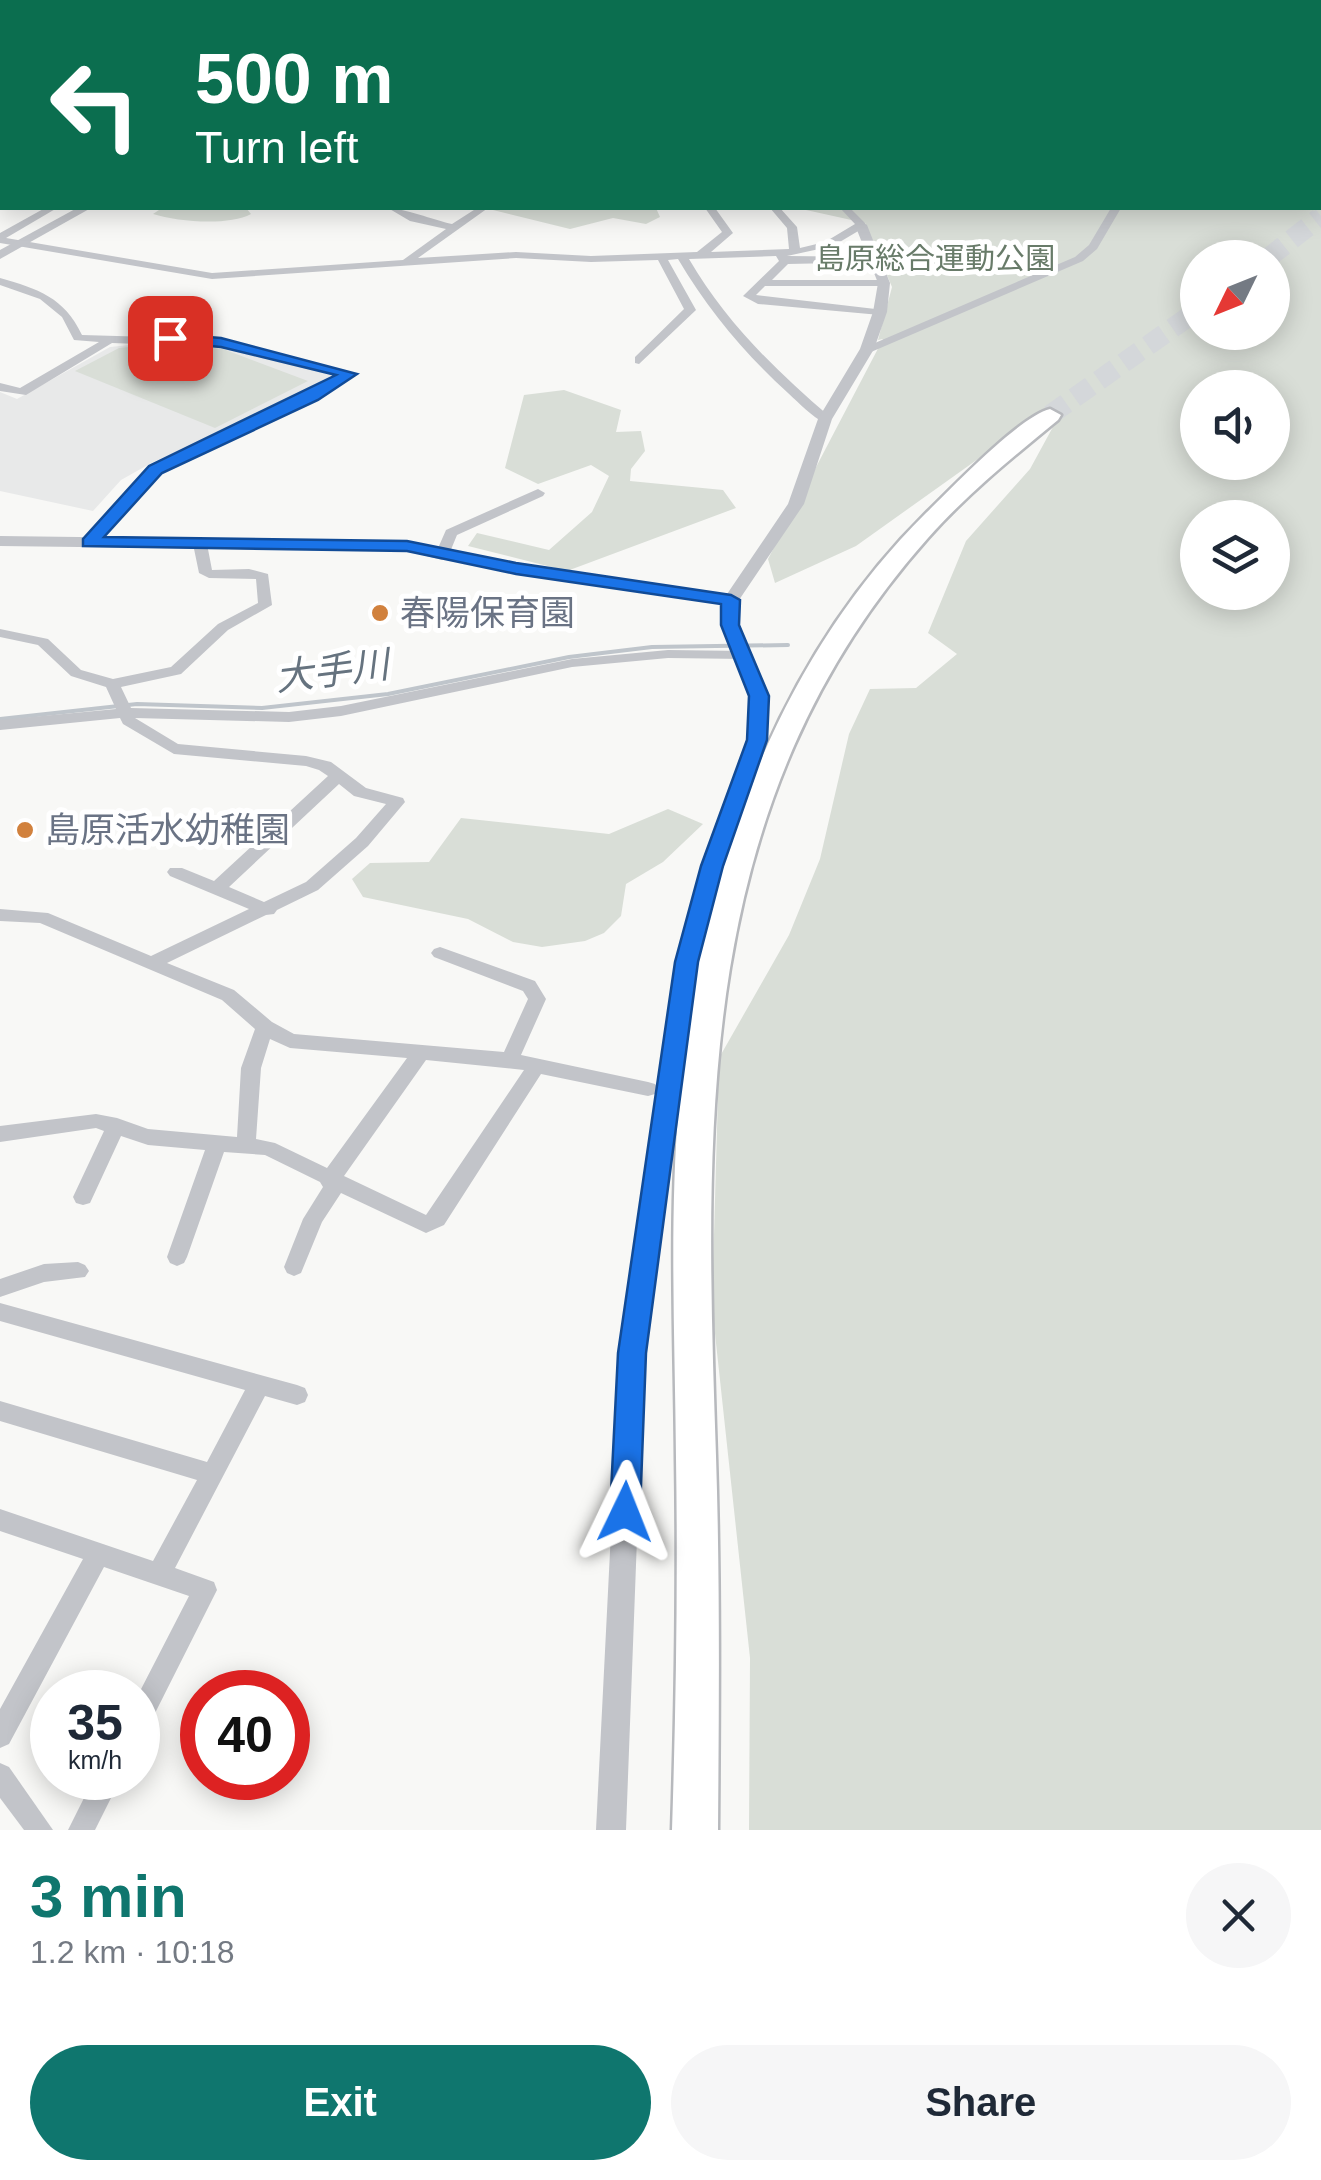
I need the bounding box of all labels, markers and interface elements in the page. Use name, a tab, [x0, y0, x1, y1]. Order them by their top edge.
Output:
icon: left	[30, 40, 160, 170]
text: 500 m	[195, 40, 393, 118]
text: Turn left	[195, 122, 358, 173]
north arrow	[1180, 240, 1290, 350]
map controls	[1180, 240, 1290, 610]
park label: 島原総合運動公園	[815, 242, 1055, 275]
pin	[128, 296, 213, 381]
icon: arrive	[143, 311, 198, 366]
button: sound	[1180, 370, 1290, 480]
button: layers	[1180, 500, 1290, 610]
place label: 春陽保育園	[400, 593, 575, 632]
marker: 春陽保育園	[369, 602, 391, 624]
water label: 大手川	[273, 643, 395, 699]
place label: 島原活水幼稚園	[45, 810, 290, 849]
marker: 島原活水幼稚園	[14, 819, 36, 841]
position arrow	[573, 1460, 677, 1564]
speed limit sign: 40	[180, 1670, 310, 1800]
text: 35	[67, 1695, 123, 1751]
text: km/h	[68, 1746, 122, 1774]
text: 3 min	[30, 1863, 187, 1930]
button: close	[1186, 1863, 1291, 1968]
text: 1.2 km · 10:18	[30, 1934, 235, 1970]
button: Exit	[30, 2045, 651, 2160]
button: Share	[671, 2045, 1291, 2160]

